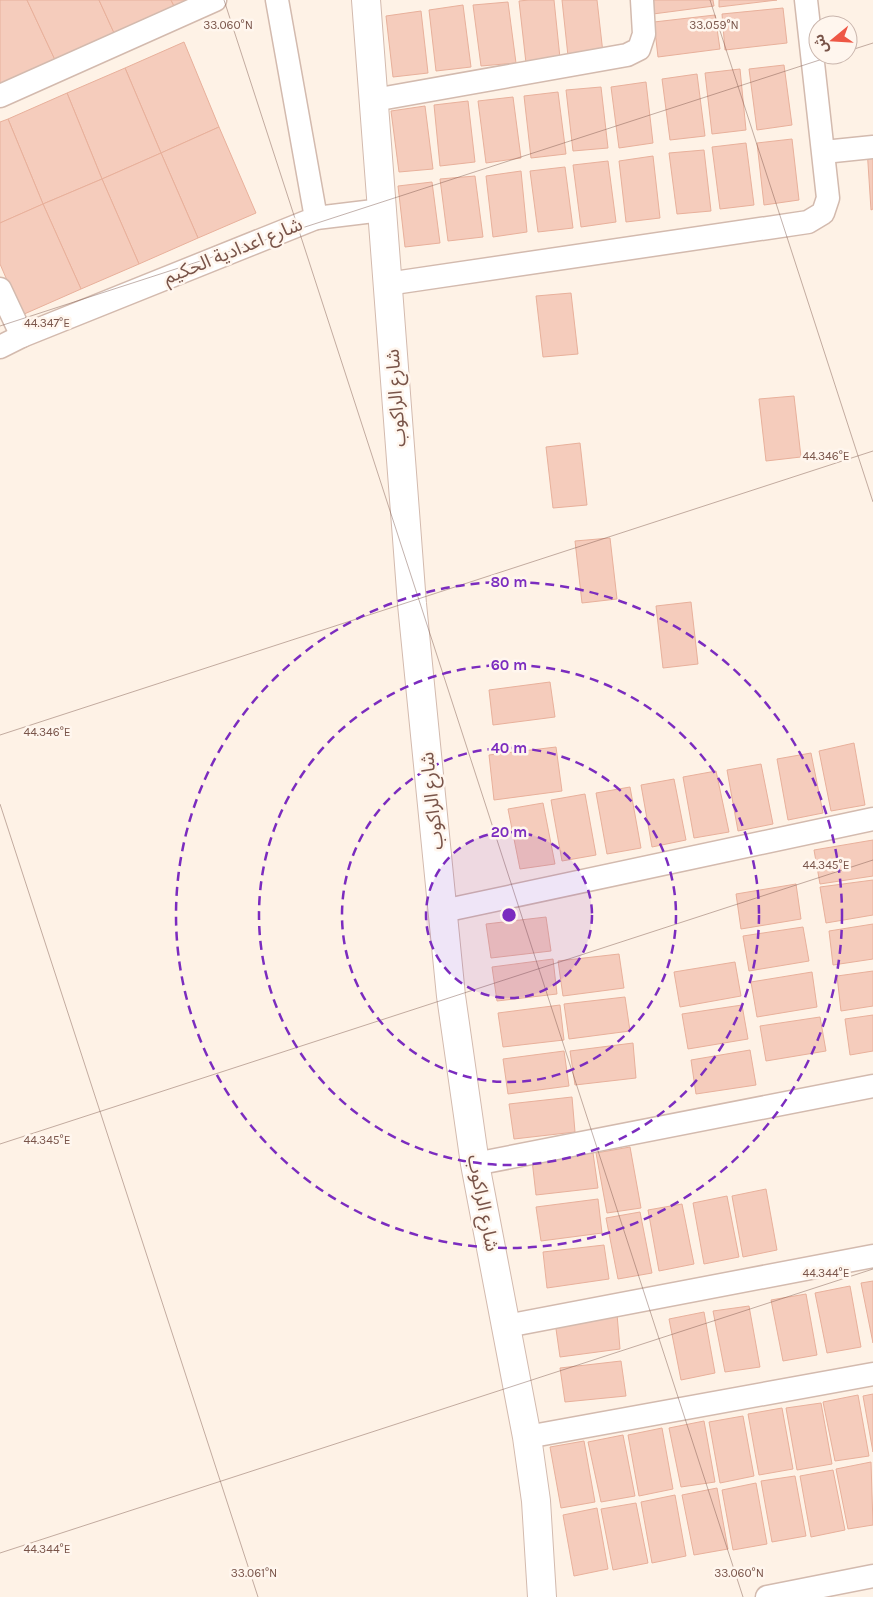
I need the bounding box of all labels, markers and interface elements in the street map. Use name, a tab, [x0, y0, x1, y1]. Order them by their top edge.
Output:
north arrow	[808, 15, 858, 65]
text: 33.060°N	[203, 18, 253, 32]
text: 33.059°N	[689, 18, 739, 32]
text: ش	[810, 32, 832, 56]
street label: شارع اعدادية الحكيم	[160, 213, 307, 292]
text: 44.347°E	[24, 316, 70, 330]
street label: شارع الراكوب	[382, 348, 412, 448]
text: 44.346°E	[802, 449, 850, 463]
text: 80 m	[490, 573, 528, 591]
text: 60 m	[491, 656, 527, 674]
text: 44.346°E	[23, 725, 71, 739]
text: 40 m	[491, 739, 527, 757]
street label: شارع الراكوب	[416, 751, 450, 851]
text: 20 m	[491, 823, 527, 841]
text: 44.345°E	[803, 858, 849, 872]
centre of rings	[500, 906, 518, 924]
text: 44.345°E	[24, 1133, 70, 1147]
street label: شارع الراكوب	[461, 1153, 503, 1254]
text: 44.344°E	[803, 1266, 849, 1280]
text: 44.344°E	[24, 1542, 70, 1556]
text: 33.061°N	[231, 1566, 277, 1580]
text: 33.060°N	[714, 1566, 764, 1580]

